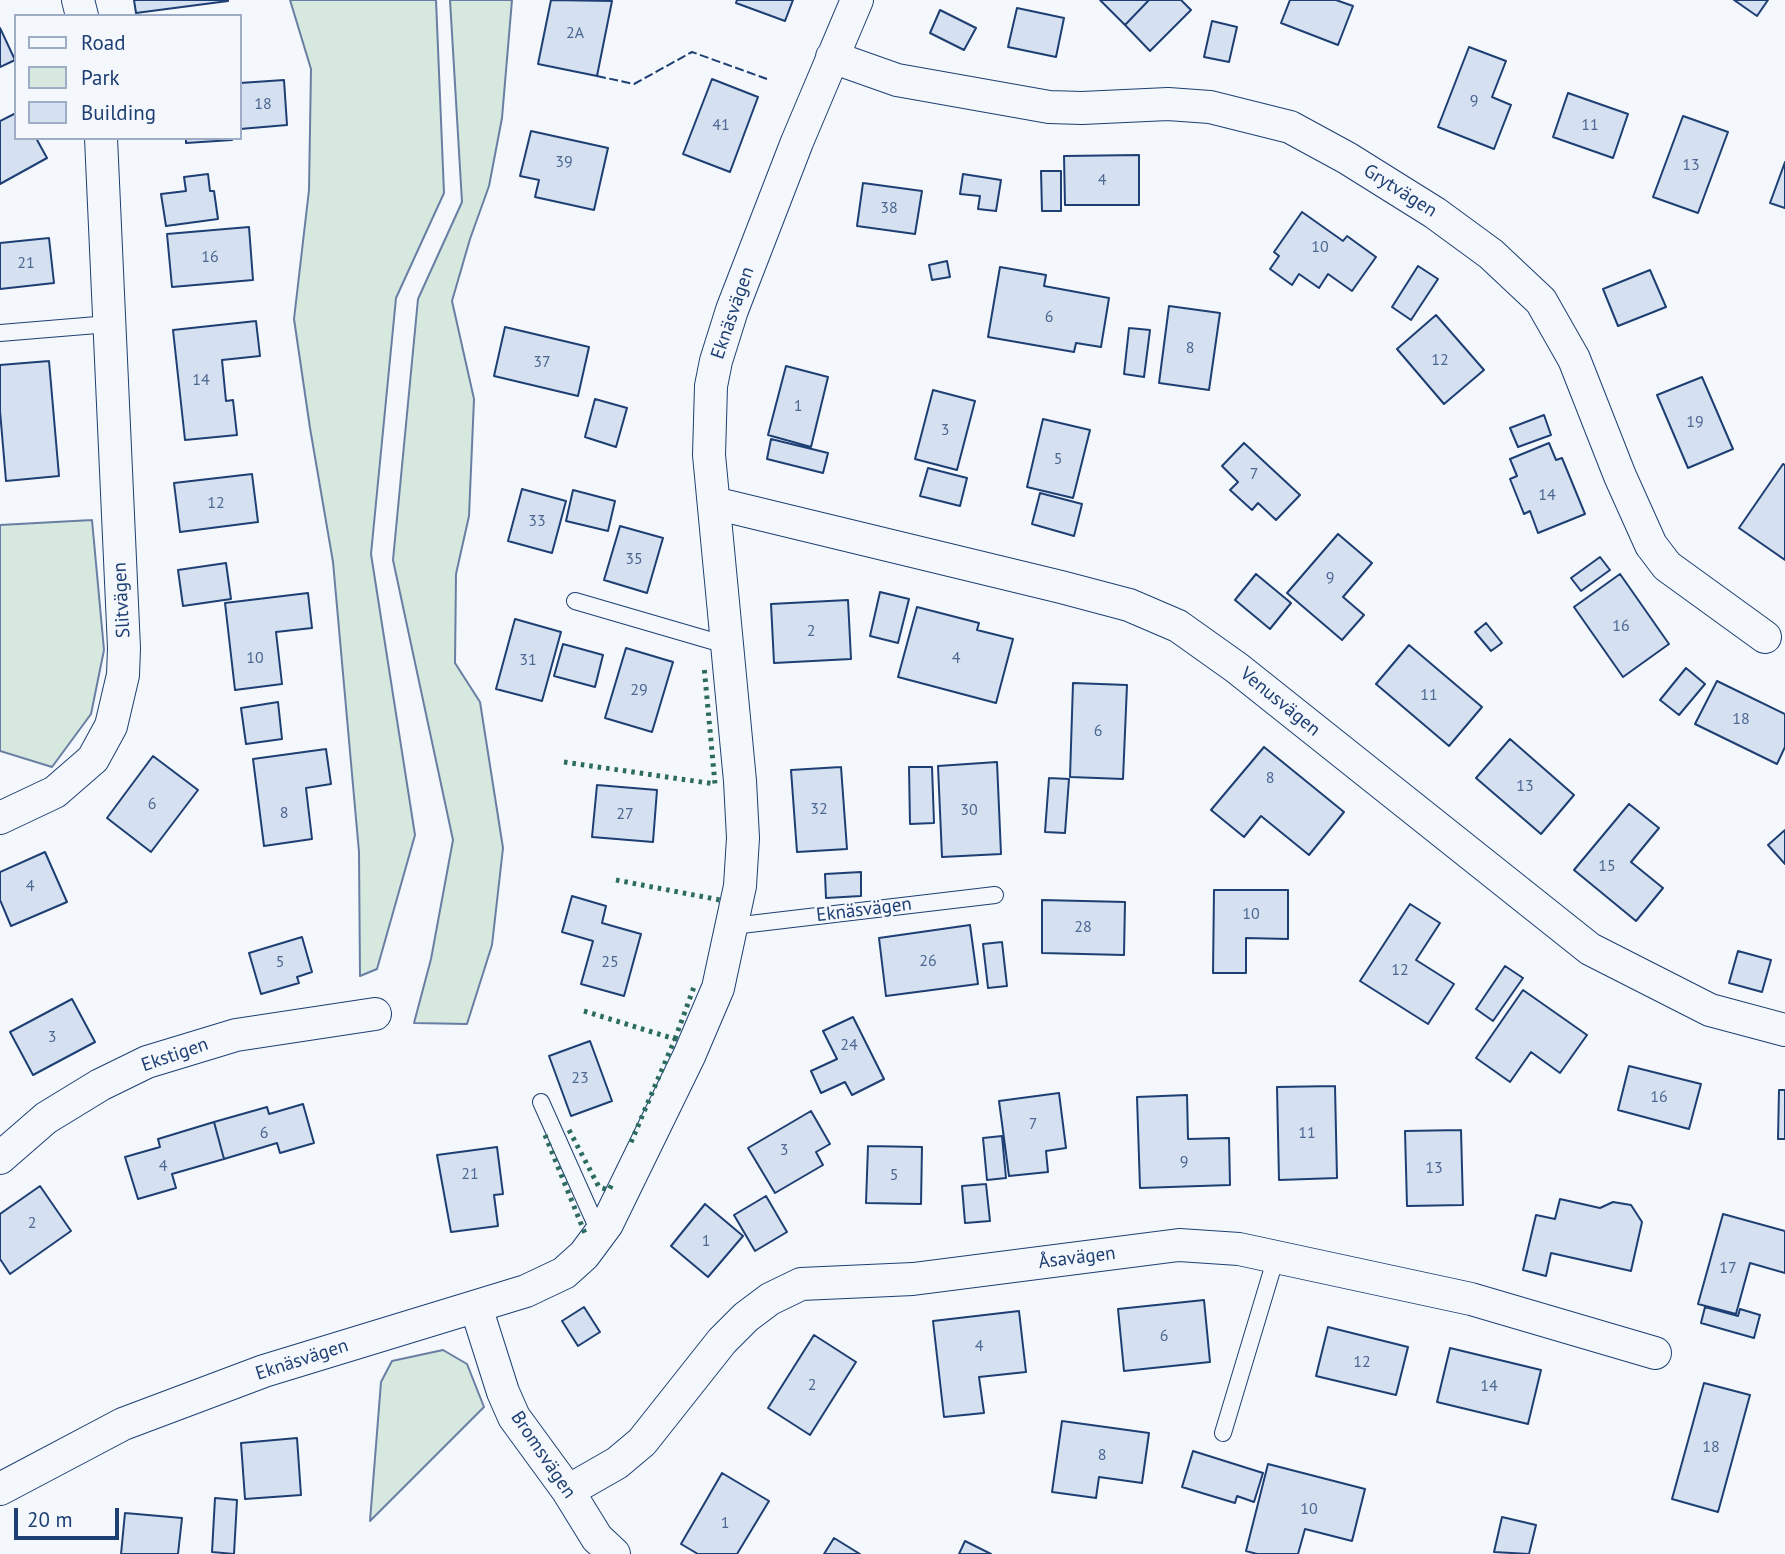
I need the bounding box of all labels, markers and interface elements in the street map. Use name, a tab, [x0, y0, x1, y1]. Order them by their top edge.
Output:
legend	[14, 14, 242, 140]
house number: 2A	[566, 23, 584, 43]
text: Road	[81, 29, 125, 56]
text: Park	[81, 64, 120, 91]
house number: 9	[1470, 91, 1478, 111]
house number: 18	[254, 94, 272, 114]
text: Building	[81, 99, 156, 126]
house number: 41	[712, 115, 730, 135]
house number: 11	[1581, 115, 1599, 135]
house number: 39	[555, 152, 573, 172]
house number: 13	[1682, 155, 1700, 175]
street label: Grytvägen	[1359, 160, 1441, 222]
house number: 4	[1098, 170, 1106, 190]
house number: 38	[880, 198, 898, 218]
house number: 10	[1311, 237, 1329, 257]
house number: 16	[201, 247, 219, 267]
house number: 21	[17, 253, 35, 273]
street label: Eknäsvägen	[707, 264, 759, 362]
house number: 6	[1045, 307, 1053, 327]
house number: 8	[1186, 338, 1194, 358]
house number: 12	[1431, 350, 1449, 370]
house number: 37	[533, 352, 551, 372]
house number: 14	[192, 370, 210, 390]
house number: 1	[794, 396, 802, 416]
house number: 19	[1686, 412, 1704, 432]
house number: 3	[941, 420, 949, 440]
house number: 5	[1054, 449, 1062, 469]
house number: 7	[1250, 464, 1258, 484]
house number: 14	[1538, 485, 1556, 505]
house number: 12	[207, 493, 225, 513]
house number: 33	[528, 511, 546, 531]
house number: 35	[625, 549, 643, 569]
street label: Slitvägen	[109, 561, 135, 639]
house number: 9	[1326, 568, 1334, 588]
house number: 16	[1612, 616, 1630, 636]
house number: 2	[807, 621, 815, 641]
house number: 10	[246, 648, 264, 668]
house number: 4	[952, 648, 960, 668]
house number: 31	[519, 650, 537, 670]
street label: Venusvägen	[1235, 663, 1325, 741]
house number: 29	[630, 680, 648, 700]
house number: 11	[1420, 685, 1438, 705]
house number: 18	[1732, 709, 1750, 729]
house number: 6	[1094, 721, 1102, 741]
house number: 8	[1266, 768, 1274, 788]
house number: 13	[1516, 776, 1534, 796]
house number: 6	[148, 794, 156, 814]
house number: 32	[810, 799, 828, 819]
house number: 30	[960, 800, 978, 820]
house number: 8	[280, 803, 288, 823]
house number: 27	[616, 804, 634, 824]
house number: 15	[1598, 856, 1616, 876]
house number: 4	[26, 876, 34, 896]
street label: Eknäsvägen	[815, 893, 913, 927]
house number: 10	[1242, 904, 1260, 924]
house number: 28	[1074, 917, 1092, 937]
house number: 26	[919, 951, 937, 971]
house number: 5	[276, 952, 284, 972]
house number: 25	[601, 952, 619, 972]
house number: 12	[1391, 960, 1409, 980]
house number: 3	[48, 1027, 56, 1047]
street label: Ekstigen	[139, 1033, 211, 1077]
house number: 24	[840, 1035, 858, 1055]
house number: 23	[571, 1068, 589, 1088]
house number: 16	[1650, 1087, 1668, 1107]
house number: 7	[1029, 1114, 1037, 1134]
house number: 6	[260, 1123, 268, 1143]
house number: 11	[1298, 1123, 1316, 1143]
house number: 3	[780, 1140, 788, 1160]
house number: 9	[1180, 1152, 1188, 1172]
house number: 4	[159, 1156, 167, 1176]
house number: 13	[1425, 1158, 1443, 1178]
house number: 21	[461, 1164, 479, 1184]
house number: 5	[890, 1165, 898, 1185]
house number: 2	[28, 1213, 36, 1233]
house number: 1	[702, 1231, 710, 1251]
street label: Åsavägen	[1037, 1242, 1117, 1274]
house number: 17	[1719, 1258, 1737, 1278]
house number: 6	[1160, 1326, 1168, 1346]
street label: Eknäsvägen	[253, 1334, 351, 1386]
house number: 4	[975, 1336, 983, 1356]
house number: 12	[1353, 1352, 1371, 1372]
house number: 2	[808, 1375, 816, 1395]
house number: 14	[1480, 1376, 1498, 1396]
street label: Bromsvägen	[506, 1407, 580, 1503]
house number: 18	[1702, 1437, 1720, 1457]
house number: 8	[1098, 1445, 1106, 1465]
scale bar	[18, 1494, 122, 1538]
house number: 10	[1300, 1499, 1318, 1519]
text: 20 m	[27, 1506, 73, 1533]
house number: 1	[721, 1513, 729, 1533]

